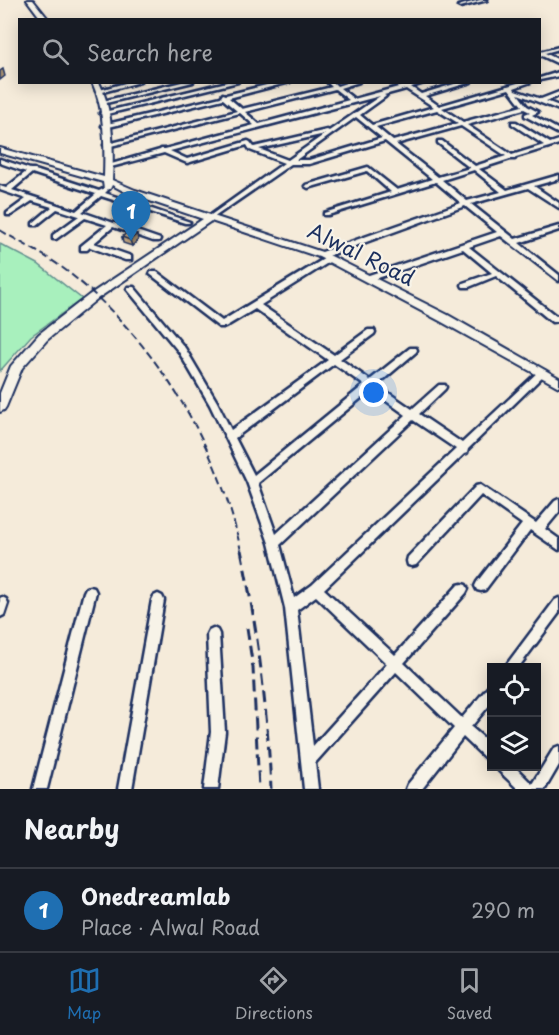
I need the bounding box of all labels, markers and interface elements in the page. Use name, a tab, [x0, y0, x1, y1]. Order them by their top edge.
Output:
search box	[18, 18, 541, 84]
icon: search	[39, 35, 72, 68]
text: Search here	[87, 35, 213, 68]
pin: 1	[112, 192, 150, 241]
street label: Alwal Road	[303, 214, 421, 293]
your location	[359, 378, 388, 407]
map controls	[487, 663, 541, 771]
button: locate	[487, 663, 541, 717]
button: layers	[487, 717, 541, 771]
text: Nearby	[24, 809, 119, 848]
text: Onedreamlab	[81, 879, 230, 912]
text: 1	[39, 895, 48, 925]
text: 290 m	[471, 895, 535, 925]
text: Place · Alwal Road	[81, 912, 260, 942]
tab: Map	[67, 964, 101, 1024]
tab: Directions	[235, 964, 313, 1024]
tab: Saved	[447, 964, 492, 1024]

